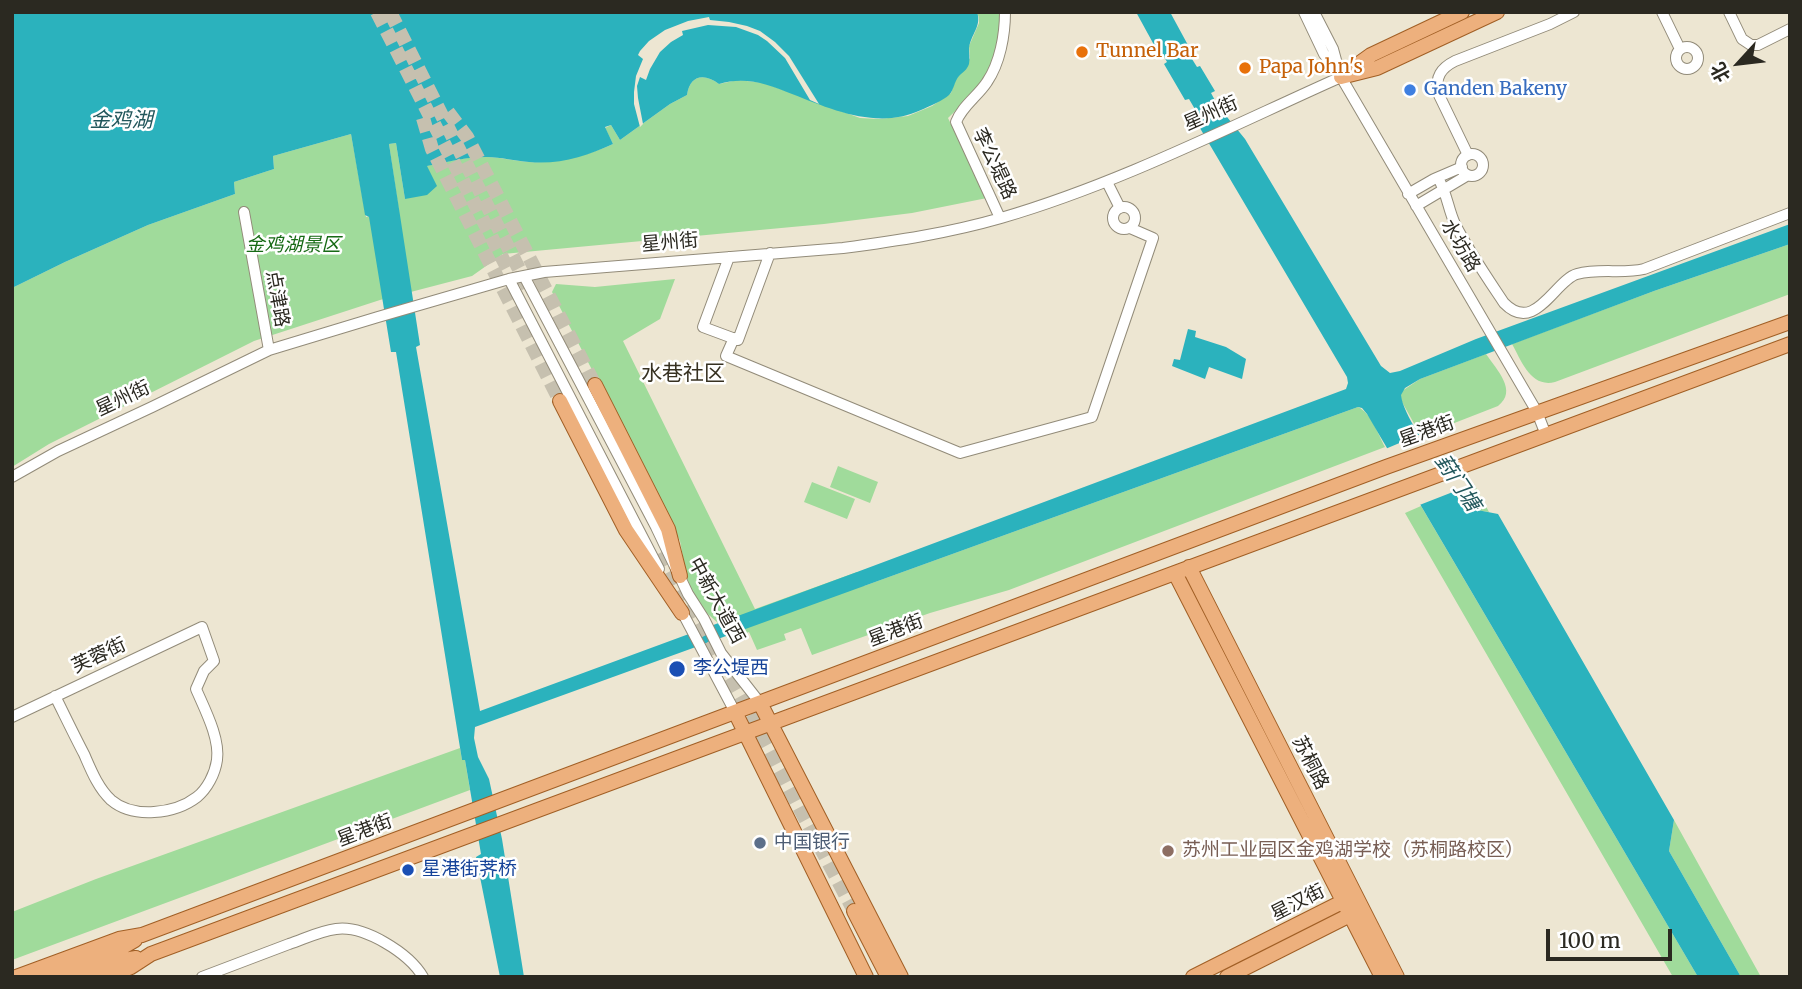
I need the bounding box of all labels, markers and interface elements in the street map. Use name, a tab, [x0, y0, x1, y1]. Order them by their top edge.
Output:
north arrow	[1704, 28, 1774, 98]
place label: Tunnel Bar	[1096, 41, 1198, 63]
marker: Tunnel Bar	[1074, 44, 1090, 60]
place label: Papa John's	[1259, 57, 1363, 79]
text: 北	[1705, 59, 1735, 86]
marker: Papa John's	[1237, 60, 1253, 76]
place label: Ganden Bakeny	[1424, 79, 1567, 101]
marker: Ganden Bakeny	[1402, 82, 1418, 98]
street label: 星州街	[1180, 92, 1242, 136]
water label: 金鸡湖	[90, 108, 152, 134]
street label: 李公堤路	[968, 125, 1020, 203]
street label: 水坊路	[1436, 216, 1484, 276]
street label: 星州街	[641, 229, 699, 257]
park label: 金鸡湖景区	[246, 235, 340, 257]
street label: 点津路	[261, 269, 293, 329]
district label: 水巷社区	[641, 361, 725, 387]
street label: 星州街	[92, 377, 154, 421]
street label: 星港街	[1396, 412, 1458, 452]
water label: 葑门塘	[1429, 450, 1485, 516]
street label: 中新大道西	[683, 554, 749, 648]
street label: 星港街	[865, 610, 927, 652]
street label: 芙蓉街	[68, 634, 130, 678]
place label: 李公堤西	[693, 658, 769, 680]
marker: 李公堤西	[667, 659, 687, 679]
street label: 苏桐路	[1287, 732, 1333, 794]
street label: 星港街	[334, 810, 396, 852]
place label: 中国银行	[774, 832, 850, 854]
marker: 中国银行	[752, 835, 768, 851]
place label: 苏州工业园区金鸡湖学校（苏桐路校区）	[1182, 840, 1524, 862]
marker: 苏州工业园区金鸡湖学校（苏桐路校区）	[1160, 843, 1176, 859]
place label: 星港街荠桥	[422, 859, 517, 881]
marker: 星港街荠桥	[400, 862, 416, 878]
street label: 星汉街	[1267, 880, 1329, 926]
scale bar	[1550, 916, 1676, 960]
text: 100 m	[1559, 927, 1621, 954]

